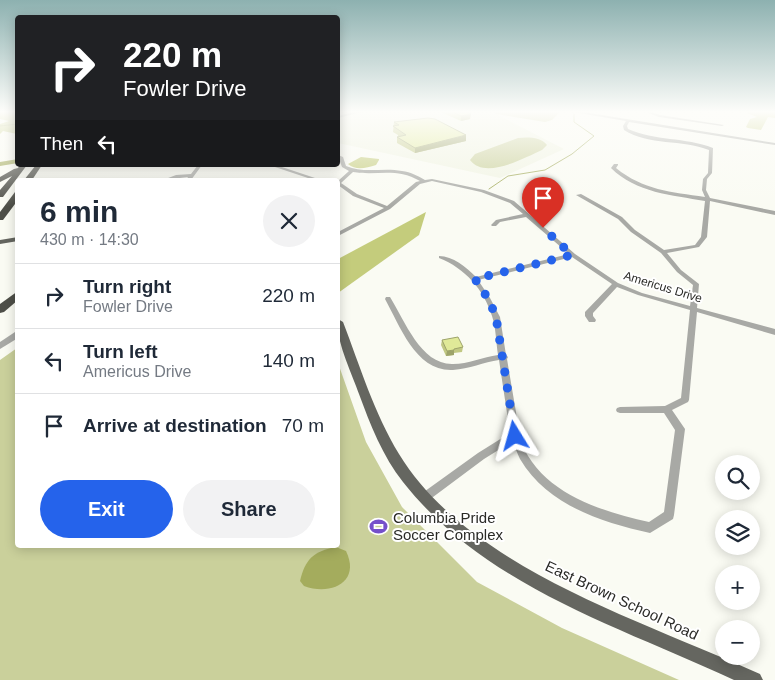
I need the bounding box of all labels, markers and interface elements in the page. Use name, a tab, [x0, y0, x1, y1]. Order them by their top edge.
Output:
icon: right	[40, 35, 105, 100]
text: 220 m	[123, 35, 222, 74]
text: Fowler Drive	[123, 76, 246, 101]
icon: left	[93, 130, 121, 158]
text: Then	[40, 133, 83, 154]
pin	[522, 177, 564, 228]
icon: arrive	[529, 184, 557, 212]
text: 6 min	[40, 195, 118, 228]
button: close	[263, 195, 315, 247]
text: 430 m · 14:30	[40, 231, 139, 248]
street label: Americus Drive	[622, 268, 704, 306]
text: Turn right	[83, 276, 171, 297]
icon: right	[40, 282, 68, 310]
text: 220 m	[262, 285, 315, 306]
text: Fowler Drive	[83, 298, 173, 315]
text: Turn left	[83, 341, 158, 362]
icon: left	[40, 347, 68, 375]
text: 140 m	[262, 350, 315, 371]
text: Americus Drive	[83, 363, 191, 380]
position arrow	[488, 409, 540, 461]
icon: arrive	[40, 412, 68, 440]
text: Arrive at destination	[83, 415, 267, 436]
text: 70 m	[282, 415, 324, 436]
map controls	[715, 455, 760, 665]
button: search	[715, 455, 760, 500]
button: Exit	[40, 480, 173, 538]
button: Share	[183, 480, 315, 538]
place label: Columbia Pride Soccer Complex	[393, 509, 504, 543]
button: layers	[715, 510, 760, 555]
sports icon: Columbia Pride Soccer Complex	[369, 516, 389, 536]
street label: East Brown School Road	[543, 557, 701, 643]
button: +	[715, 565, 760, 610]
button: −	[715, 620, 760, 665]

